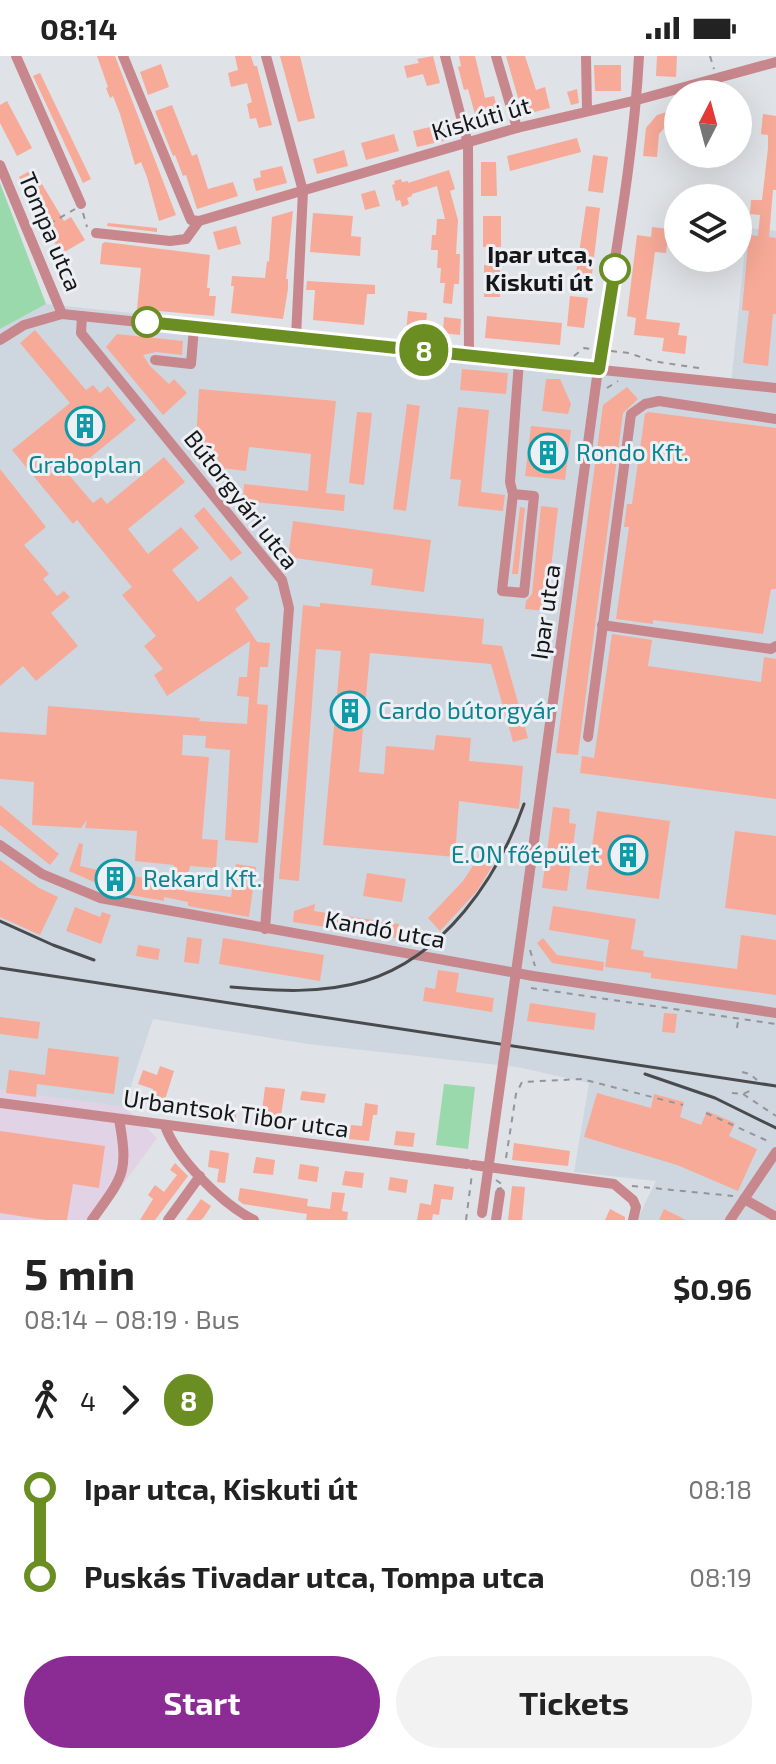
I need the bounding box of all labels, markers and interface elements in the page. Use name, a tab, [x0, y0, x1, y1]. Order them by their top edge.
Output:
text: 08:14	[40, 10, 117, 46]
north arrow	[664, 80, 752, 168]
map controls	[664, 80, 752, 272]
street label: Kiskúti út	[428, 90, 533, 145]
street label: Tompa utca	[13, 168, 89, 295]
button: layers	[664, 184, 752, 272]
place label: Ipar utca, Kiskuti út	[485, 239, 593, 296]
marker: Ipar utca, Kiskuti út	[600, 254, 630, 284]
unlabelled marker	[132, 307, 162, 337]
line badge: 8	[398, 324, 450, 376]
text: 8	[415, 333, 433, 367]
building icon: Graboplan	[64, 405, 106, 447]
street label: Bútorgyári utca	[179, 424, 306, 574]
building icon: Rondo Kft.	[527, 432, 569, 474]
place label: Rondo Kft.	[576, 437, 689, 466]
place label: Graboplan	[28, 449, 142, 478]
street label: Ipar utca	[524, 562, 566, 661]
building icon: Cardo bútorgyár	[329, 690, 371, 732]
place label: Cardo bútorgyár	[378, 695, 556, 724]
building icon: E.ON főépület	[607, 834, 649, 876]
place label: E.ON főépület	[451, 839, 600, 868]
building icon: Rekard Kft.	[94, 858, 136, 900]
place label: Rekard Kft.	[143, 863, 262, 892]
street label: Kandó utca	[323, 904, 448, 953]
street label: Urbantsok Tibor utca	[122, 1082, 351, 1143]
text: 5 min	[24, 1246, 135, 1299]
text: $0.96	[673, 1270, 752, 1306]
text: 08:14 – 08:19 · Bus	[24, 1303, 240, 1334]
icon: walk	[24, 1378, 68, 1422]
icon: forward	[108, 1378, 152, 1422]
text: 8	[180, 1383, 197, 1417]
text: 4	[80, 1385, 96, 1416]
text: Ipar utca, Kiskuti út	[84, 1470, 358, 1506]
text: 08:18	[688, 1473, 752, 1504]
text: Puskás Tivadar utca, Tompa utca	[84, 1558, 545, 1594]
text: 08:19	[689, 1561, 752, 1592]
button: Start	[24, 1656, 380, 1748]
button: Tickets	[396, 1656, 752, 1748]

